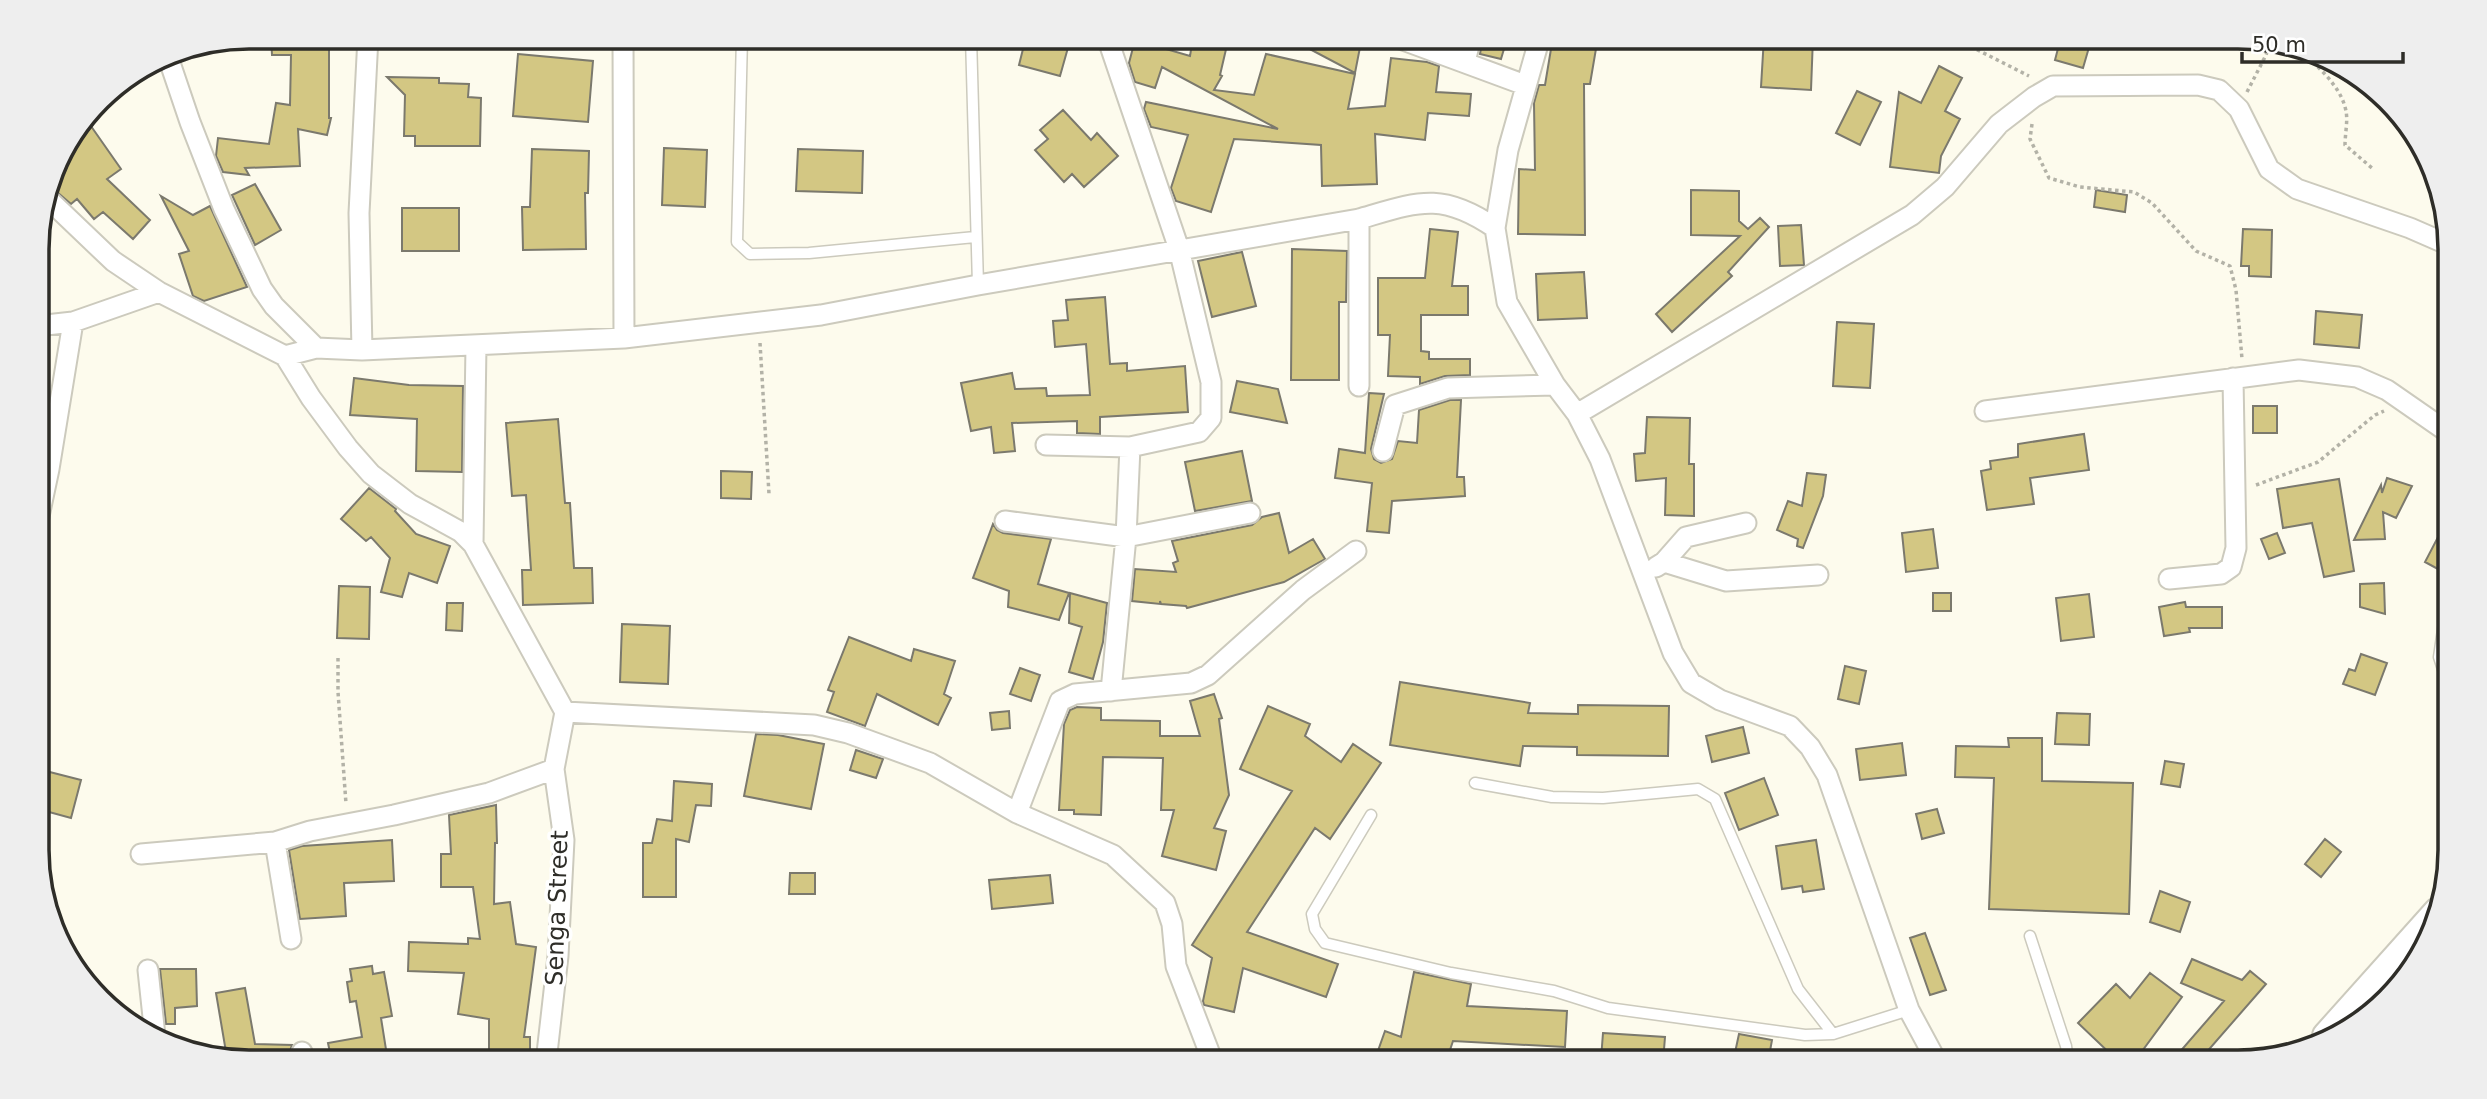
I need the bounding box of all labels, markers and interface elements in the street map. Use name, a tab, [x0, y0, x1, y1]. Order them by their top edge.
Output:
scale bar	[2242, 21, 2403, 65]
text: 50 m	[2252, 33, 2306, 57]
street label: Senga Street	[540, 830, 574, 986]

